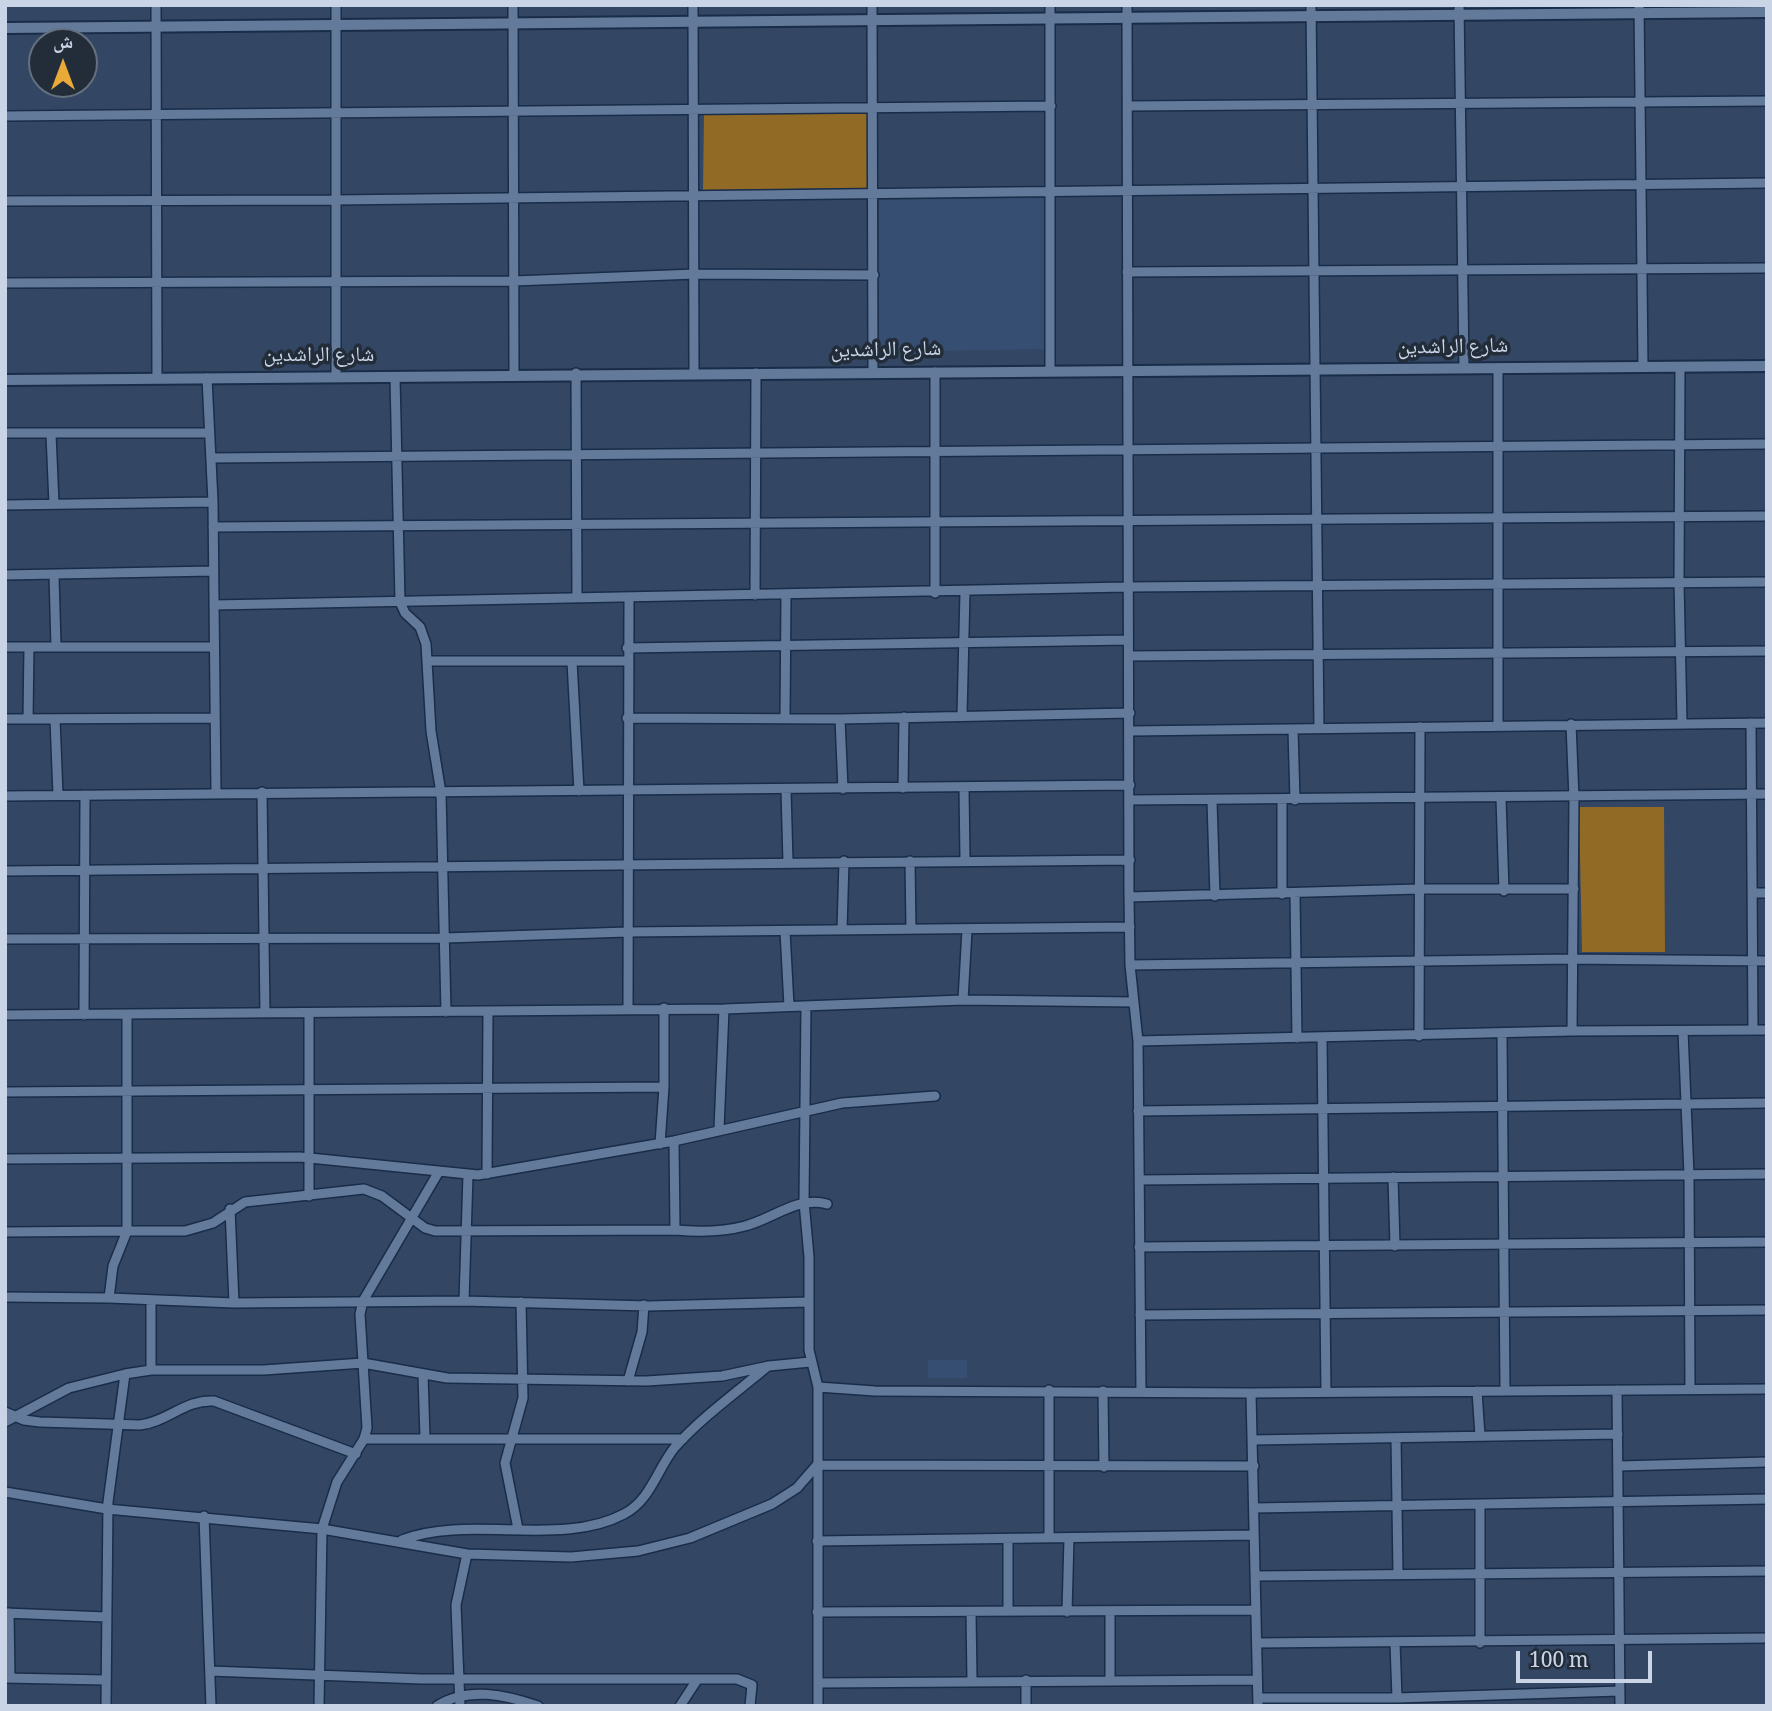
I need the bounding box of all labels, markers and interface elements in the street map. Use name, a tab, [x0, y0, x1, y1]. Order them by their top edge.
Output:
north arrow	[28, 28, 98, 98]
text: ش	[53, 28, 73, 60]
street label: شارع الراشدين	[1397, 336, 1509, 364]
street label: شارع الراشدين	[830, 339, 942, 367]
street label: شارع الراشدين	[264, 345, 374, 371]
scale bar	[1520, 1638, 1656, 1682]
text: 100 m	[1529, 1645, 1589, 1680]

